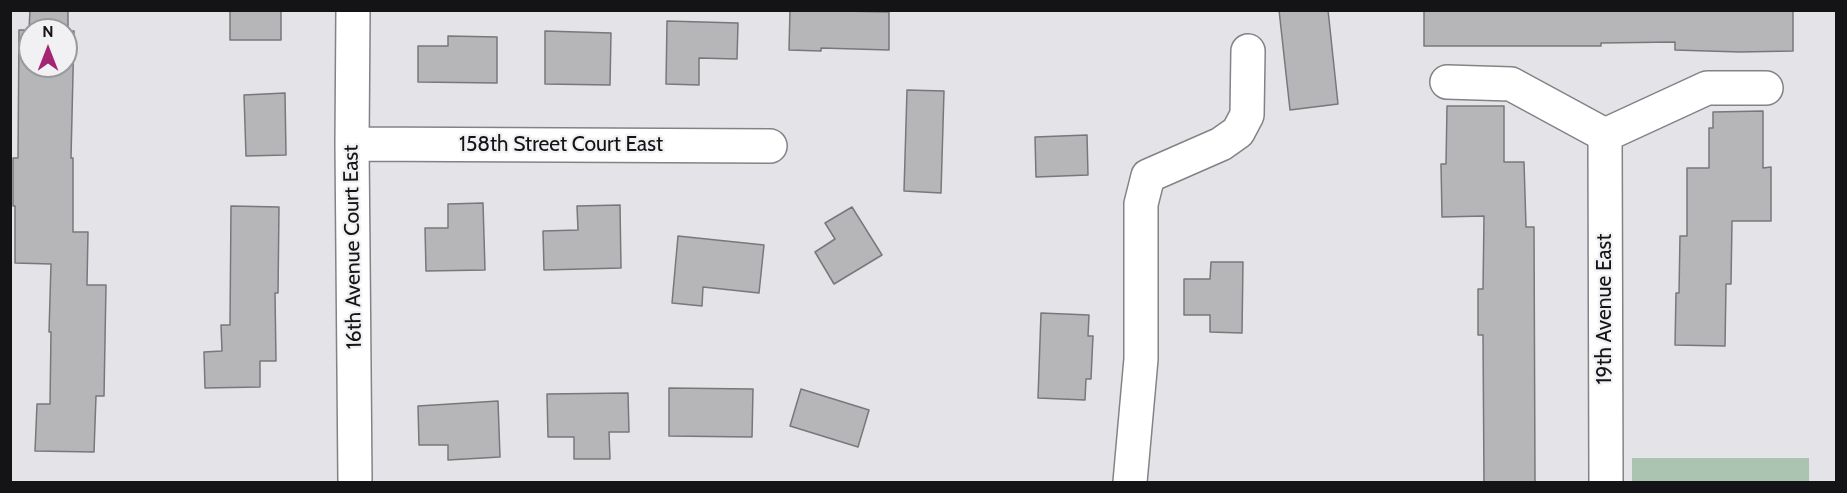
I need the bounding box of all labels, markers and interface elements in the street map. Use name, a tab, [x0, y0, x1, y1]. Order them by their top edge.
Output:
north arrow	[18, 18, 78, 78]
text: N	[42, 22, 54, 41]
street label: 158th Street Court East	[459, 132, 663, 158]
street label: 16th Avenue Court East	[339, 145, 367, 349]
street label: 19th Avenue East	[1592, 234, 1618, 384]

